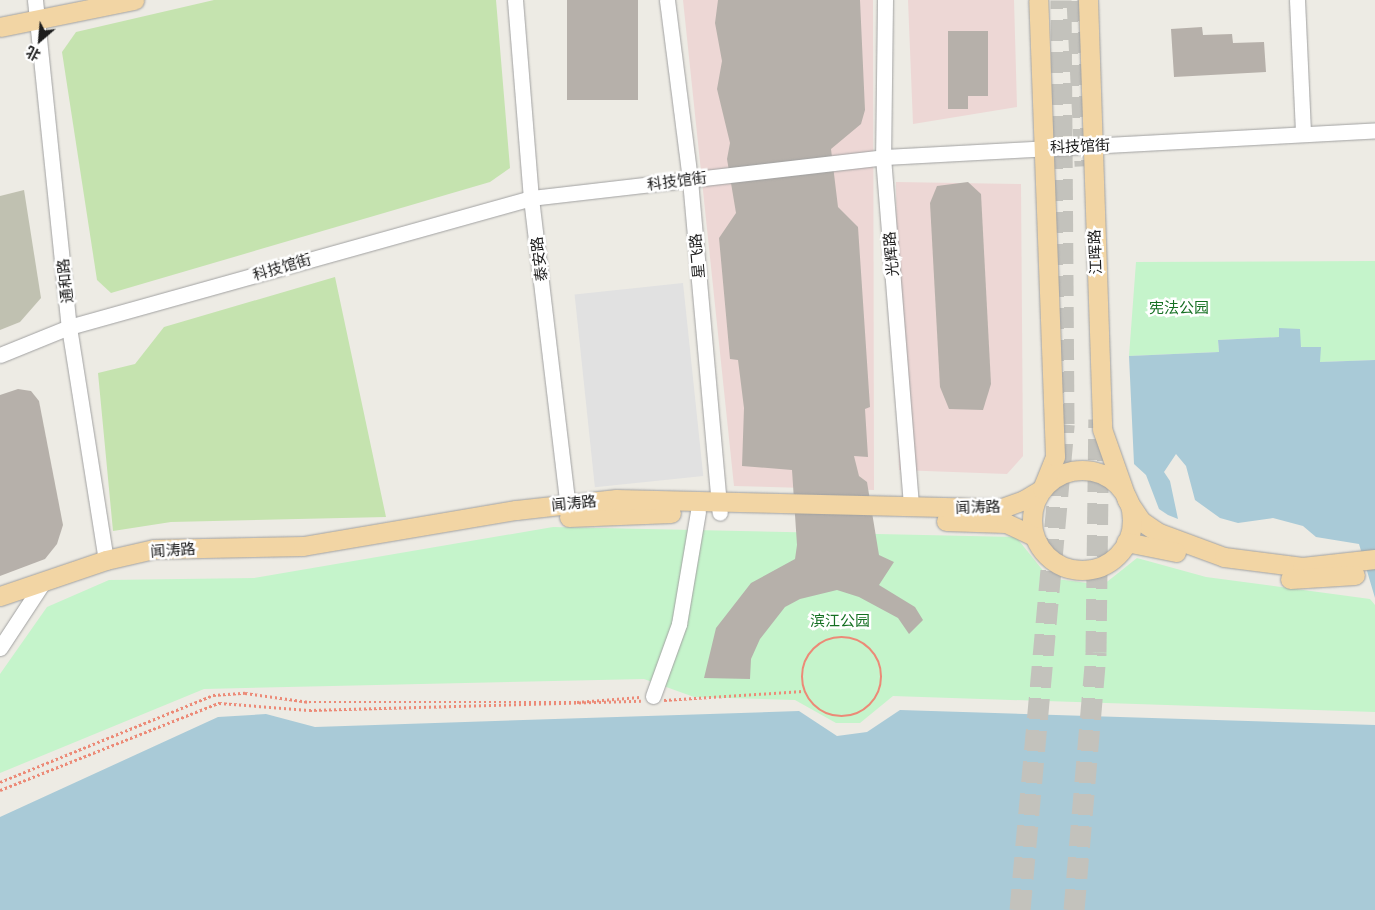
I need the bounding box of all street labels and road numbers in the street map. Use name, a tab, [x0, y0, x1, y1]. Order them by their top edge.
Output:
street label: 科技馆街	[1050, 136, 1110, 156]
street label: 科技馆街	[646, 168, 708, 194]
street label: 江晖路	[1085, 229, 1105, 275]
street label: 光辉路	[880, 231, 902, 277]
street label: 星飞路	[686, 233, 708, 279]
street label: 泰安路	[527, 236, 551, 282]
street label: 科技馆街	[251, 250, 313, 284]
street label: 通和路	[54, 258, 76, 304]
street label: 闻涛路	[551, 492, 597, 514]
street label: 闻涛路	[955, 497, 1001, 517]
street label: 闻涛路	[150, 539, 196, 561]

